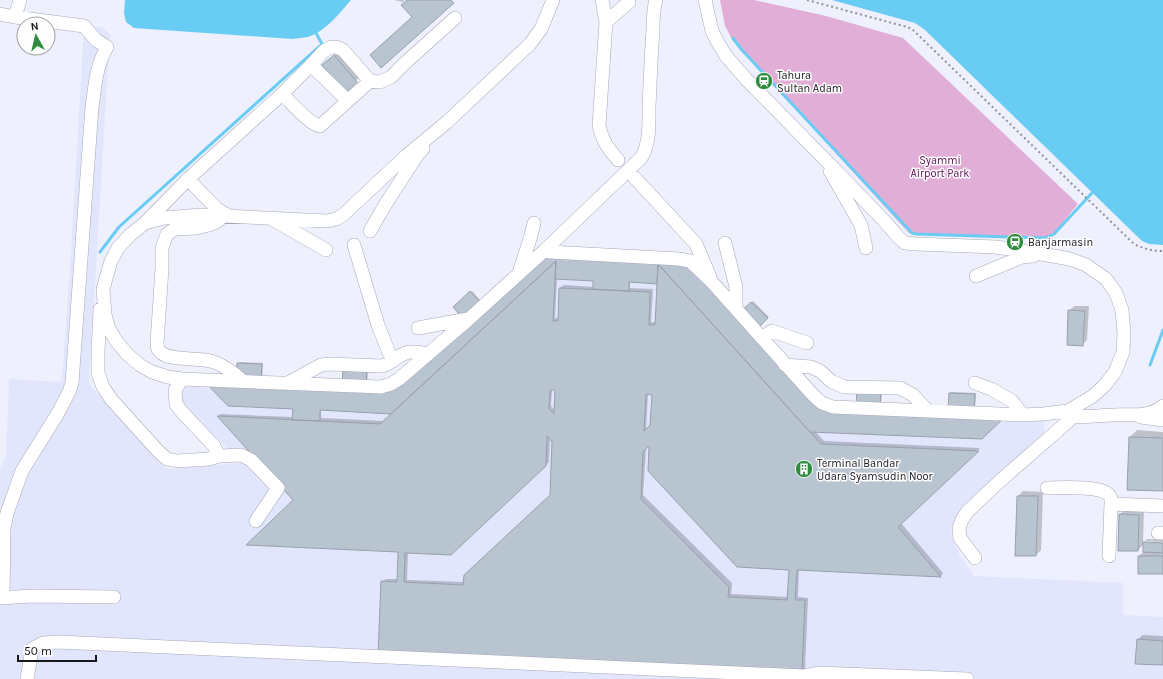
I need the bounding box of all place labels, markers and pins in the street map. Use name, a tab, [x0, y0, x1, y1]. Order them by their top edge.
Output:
place label: Tahura Sultan Adam	[777, 69, 842, 95]
station icon: Tahura Sultan Adam	[754, 71, 774, 91]
station icon: Banjarmasin	[1005, 232, 1025, 252]
place label: Banjarmasin	[1028, 236, 1093, 249]
place label: Terminal Bandar Udara Syamsudin Noor	[817, 457, 933, 483]
building icon: Terminal Bandar Udara Syamsudin Noor	[794, 459, 814, 479]

